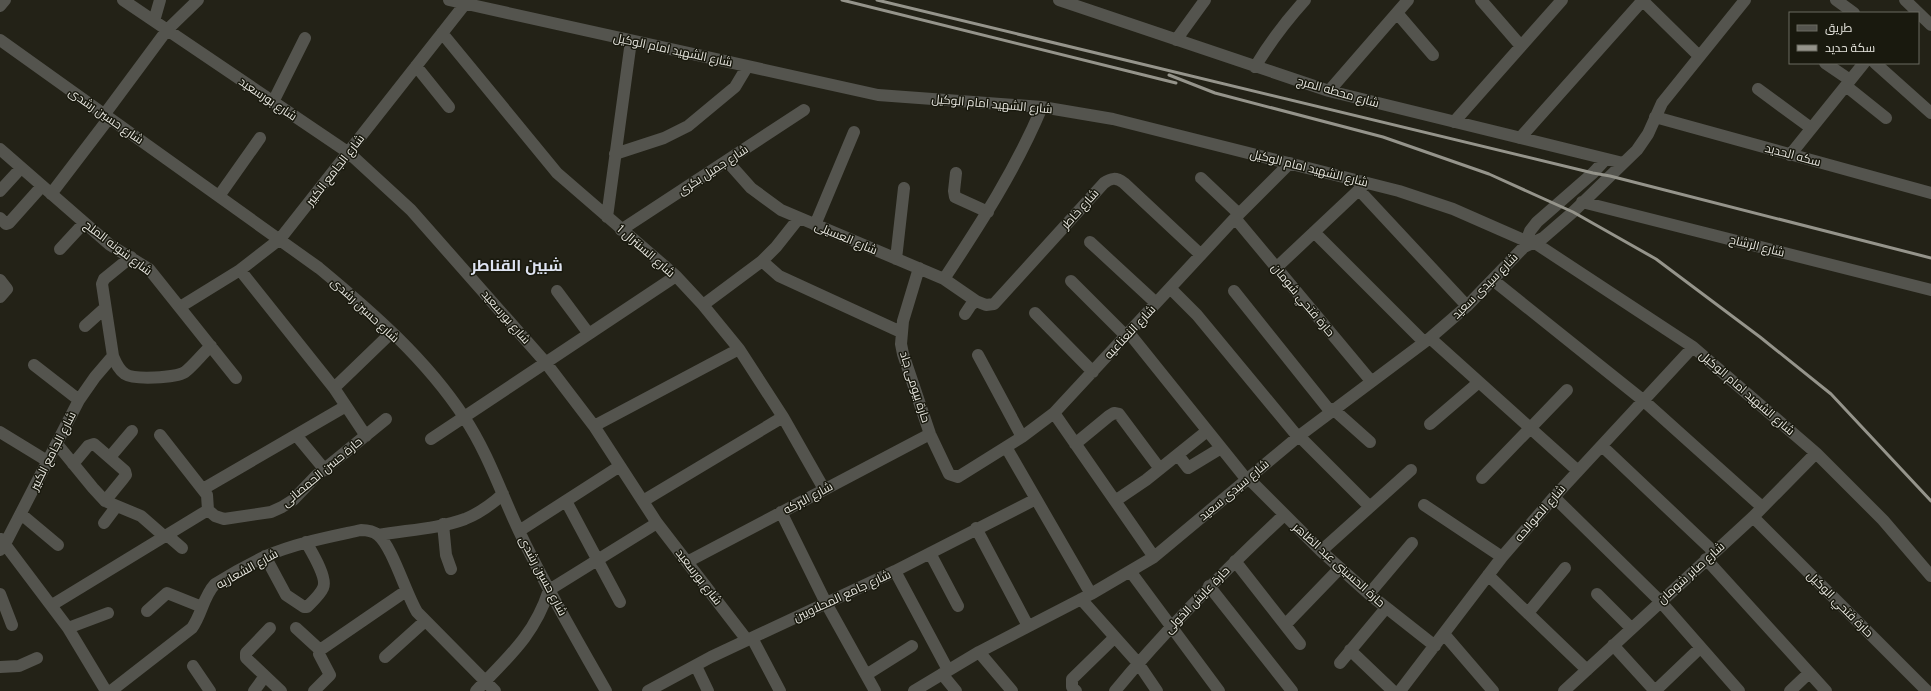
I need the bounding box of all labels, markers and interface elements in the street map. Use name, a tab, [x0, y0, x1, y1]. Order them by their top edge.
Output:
legend	[1789, 12, 1919, 64]
text: طريق	[1825, 21, 1853, 37]
street label: شارع الشهيد امام الوكيل	[612, 31, 734, 71]
text: سكة حديد	[1825, 41, 1875, 57]
street label: شارع بورسعيد	[235, 74, 300, 125]
street label: شارع محطه المرج	[1295, 74, 1381, 112]
street label: شارع حسين رشدى	[65, 85, 146, 149]
street label: شارع الشهيد امام الوكيل	[931, 92, 1053, 118]
street label: شارع الجامع الكبير	[302, 132, 369, 210]
street label: سكه الحديد	[1763, 141, 1823, 171]
street label: شارع جميل بكرى	[675, 142, 752, 200]
street label: شارع الشهيد امام الوكيل	[1248, 147, 1370, 191]
street label: شارع خاطر	[1058, 186, 1103, 234]
street label: شارع شونه الملح	[80, 218, 155, 280]
street label: شارع العسيلى	[812, 219, 879, 259]
street label: شارع السنترال 1	[613, 222, 678, 281]
street label: شارع الرشاح	[1727, 232, 1786, 262]
street label: شارع سيدى سعيد	[1449, 250, 1522, 323]
district label: شبين القناطر	[470, 257, 563, 277]
street label: حارة فتحي شومان	[1266, 261, 1338, 341]
street label: شارع حسين رشدى	[327, 275, 402, 347]
street label: شارع بورسعيد	[477, 287, 533, 348]
street label: شارع النعناعيه	[1102, 302, 1160, 363]
street label: شارع الشهيد امام الوكيل	[1695, 348, 1797, 440]
street label: حارة بيومى جاد	[895, 350, 933, 425]
street label: شارع الجامع الكبير	[27, 409, 81, 495]
street label: حارة حسن الحمصانى	[279, 434, 366, 511]
street label: شارع سيدى سعيد	[1196, 457, 1273, 525]
street label: شارع البركه	[781, 479, 836, 519]
street label: شارع الصوالحه	[1512, 482, 1570, 545]
street label: حارة الحسينى عبد الظاهر	[1288, 519, 1388, 612]
street label: شارع حسين رشدى	[514, 534, 570, 619]
street label: شارع صابر شومان	[1655, 539, 1729, 608]
street label: شارع الشعاريه	[214, 546, 281, 593]
street label: شارع بورسعيد	[671, 546, 725, 609]
street label: حارة عايش الخولى	[1161, 564, 1234, 638]
street label: شارع جامع المحلاويين	[791, 567, 894, 627]
street label: حارة فتحي الوكيل	[1802, 568, 1876, 642]

